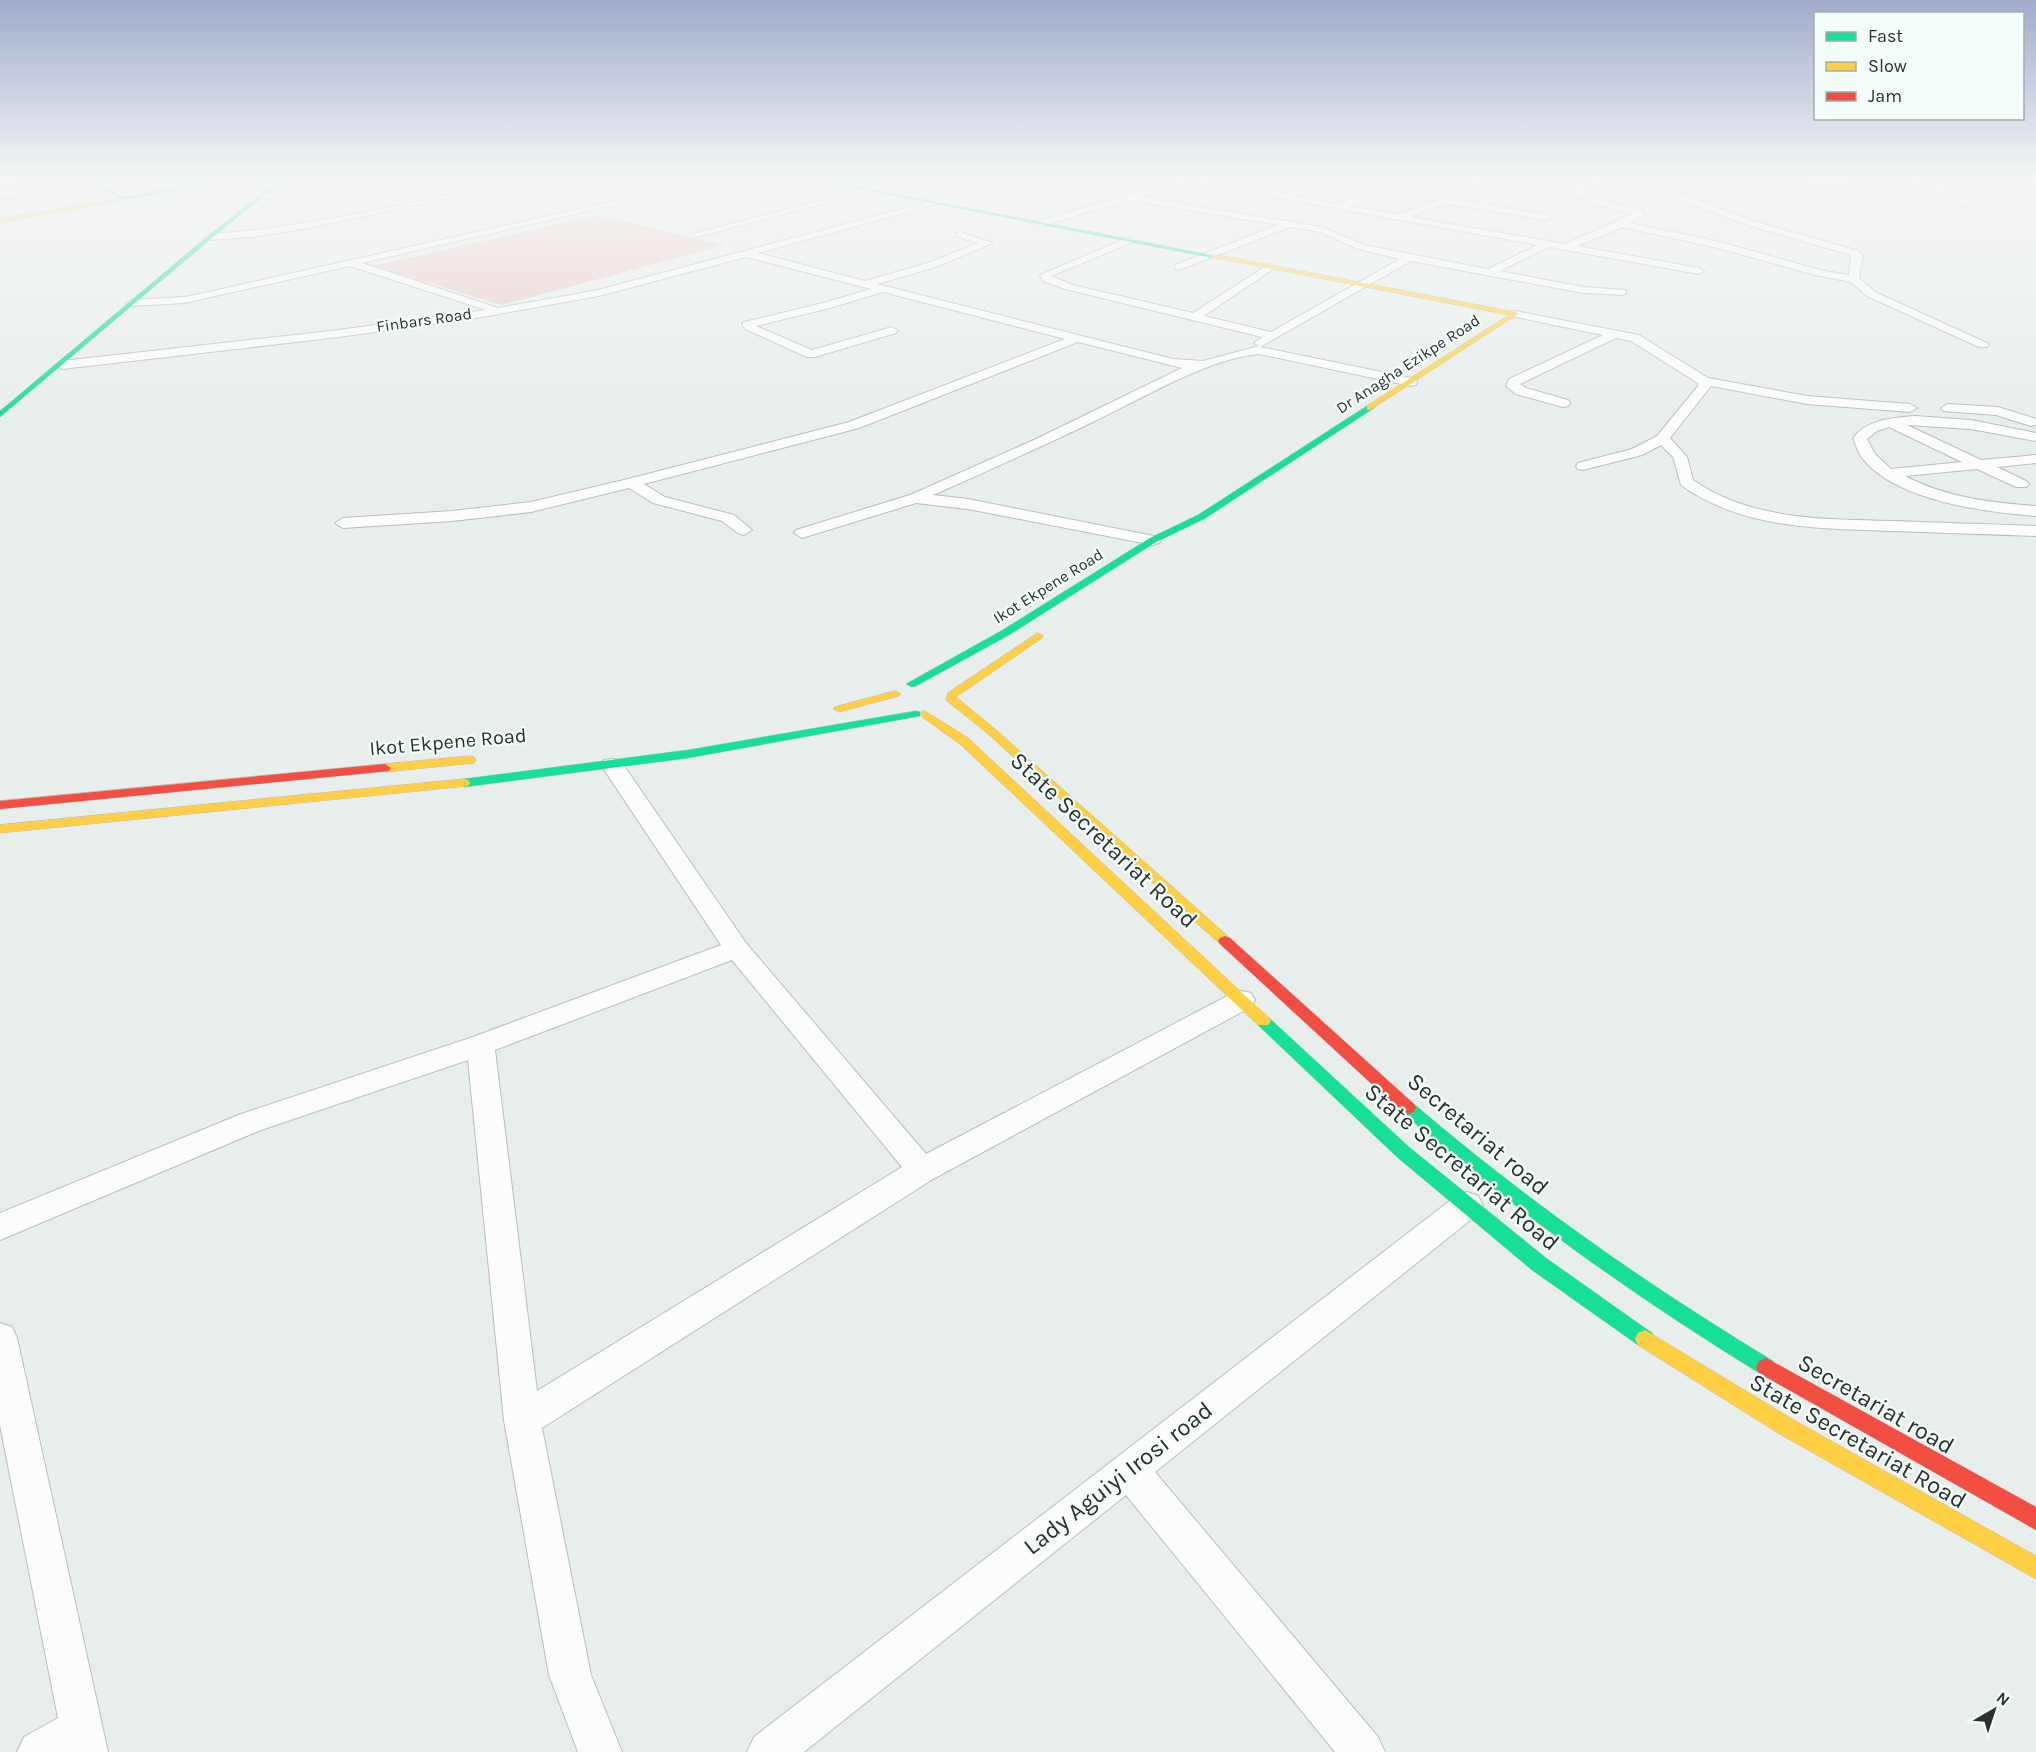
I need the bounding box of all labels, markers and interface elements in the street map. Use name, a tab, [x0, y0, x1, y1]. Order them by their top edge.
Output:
legend	[1814, 12, 2024, 120]
text: Fast	[1868, 25, 1903, 47]
text: Slow	[1868, 55, 1907, 77]
text: Jam	[1868, 85, 1902, 107]
street label: Finbars Road	[375, 304, 473, 336]
street label: Dr Anagha Ezikpe Road	[1333, 310, 1483, 418]
street label: Ikot Ekpene Road	[989, 545, 1107, 627]
street label: Ikot Ekpene Road	[368, 724, 528, 760]
street label: State Secretariat Road	[1005, 746, 1203, 934]
street label: Secretariat road	[1402, 1067, 1554, 1201]
street label: State Secretariat Road	[1359, 1077, 1565, 1257]
street label: Secretariat road	[1793, 1348, 1959, 1460]
street label: State Secretariat Road	[1745, 1368, 1971, 1514]
street label: Lady Aguiyi Irosi road	[1018, 1396, 1218, 1560]
north arrow	[1964, 1680, 2024, 1740]
text: N	[1993, 1688, 2014, 1710]

